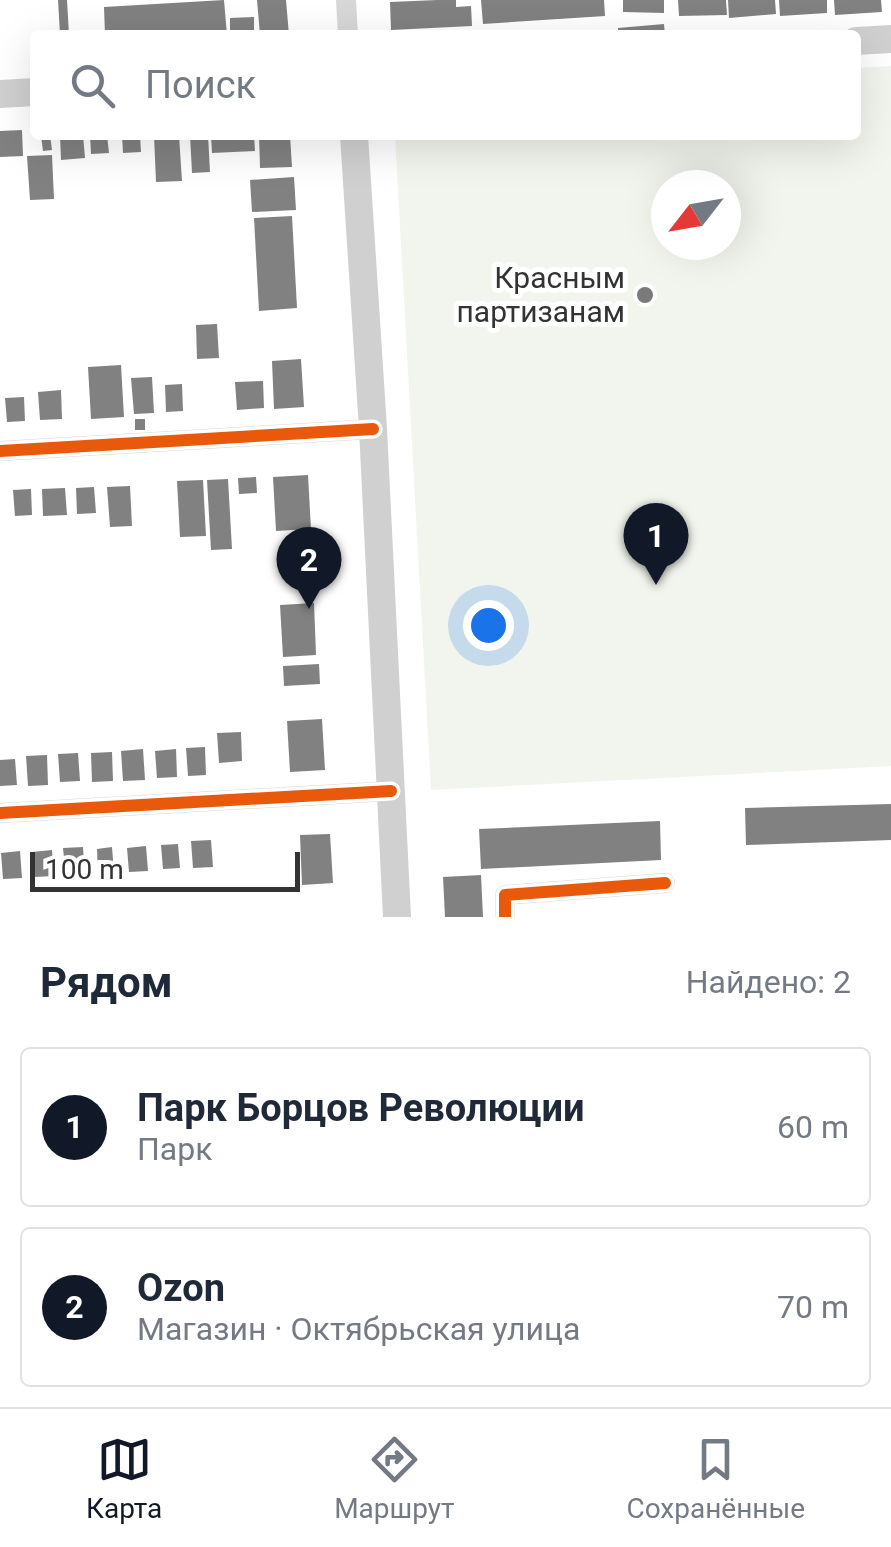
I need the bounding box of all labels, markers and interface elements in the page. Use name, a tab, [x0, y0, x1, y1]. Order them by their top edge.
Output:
search box	[30, 30, 861, 140]
icon: search	[65, 58, 120, 113]
text: Поиск	[145, 63, 256, 107]
north arrow	[651, 170, 741, 260]
place label: Красным партизанам	[457, 260, 625, 329]
marker: Красным партизанам	[634, 284, 656, 306]
pin: 1	[624, 502, 688, 585]
pin: 2	[276, 526, 342, 609]
your location	[463, 600, 514, 651]
scale bar	[30, 847, 300, 891]
text: 100 m	[45, 853, 124, 886]
text: Рядом	[40, 958, 173, 1007]
text: Найдено: 2	[686, 963, 851, 1001]
text: Парк Борцов Революции	[137, 1086, 584, 1130]
text: 1	[65, 1108, 84, 1146]
text: 60 m	[777, 1108, 849, 1146]
text: Парк	[137, 1130, 213, 1168]
text: Ozon	[137, 1266, 225, 1310]
text: 2	[65, 1288, 84, 1326]
text: 70 m	[777, 1288, 849, 1326]
text: Магазин · Октябрьская улица	[137, 1310, 580, 1348]
tab: Карта	[86, 1432, 162, 1525]
tab: Маршрут	[334, 1432, 455, 1525]
tab: Сохранённые	[626, 1432, 805, 1525]

